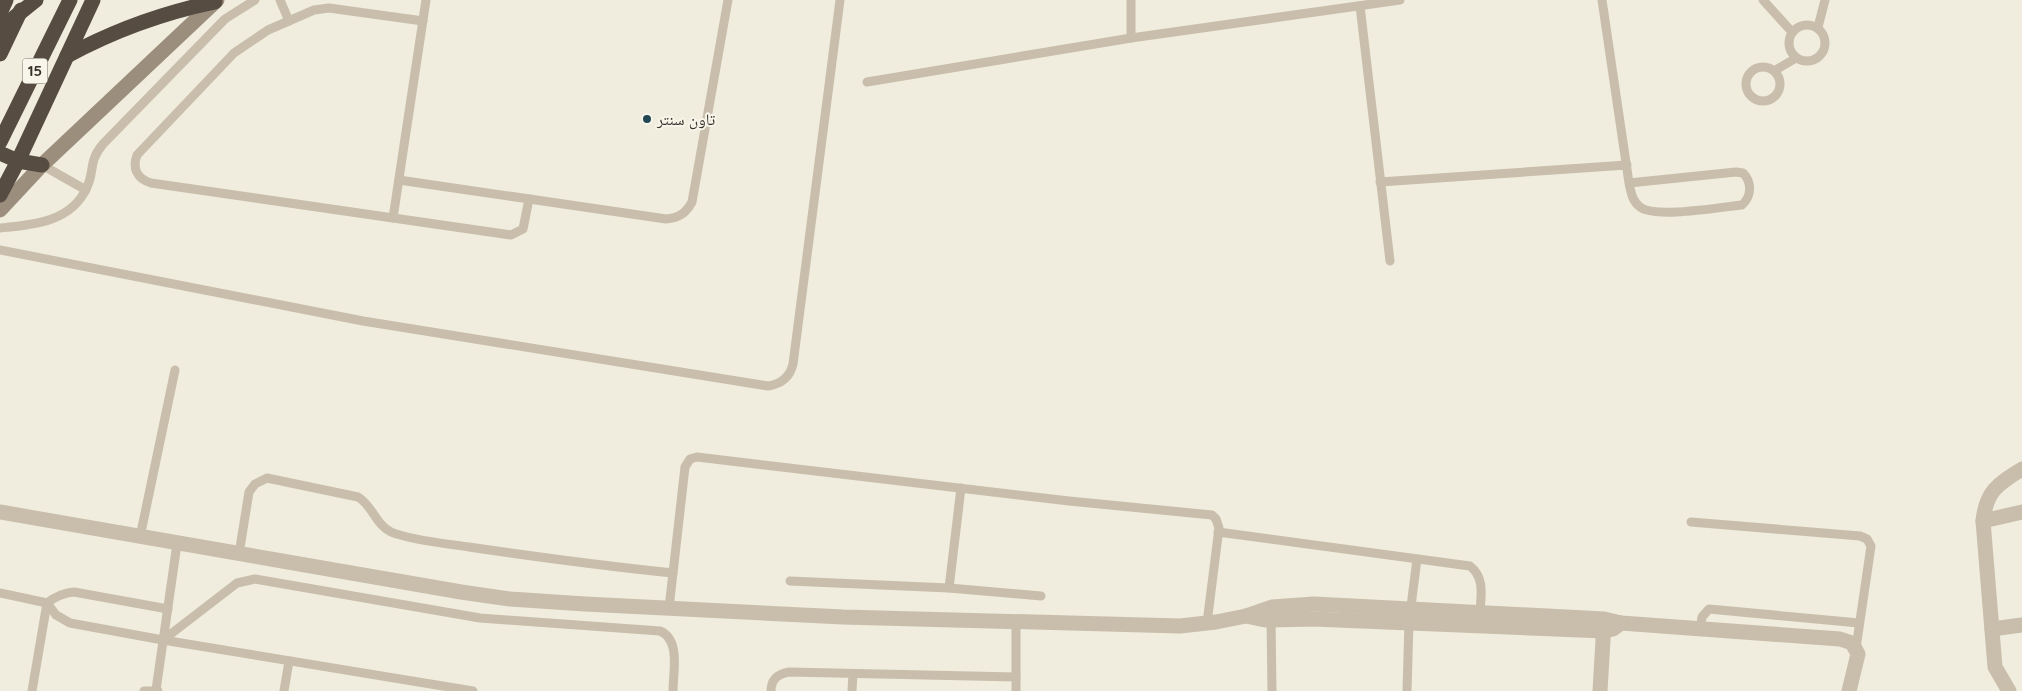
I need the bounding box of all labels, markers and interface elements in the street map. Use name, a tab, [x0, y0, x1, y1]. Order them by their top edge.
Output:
road number: 15	[22, 58, 48, 84]
place label: تاون سنتر	[656, 109, 715, 130]
marker: تاون سنتر	[641, 113, 653, 125]

